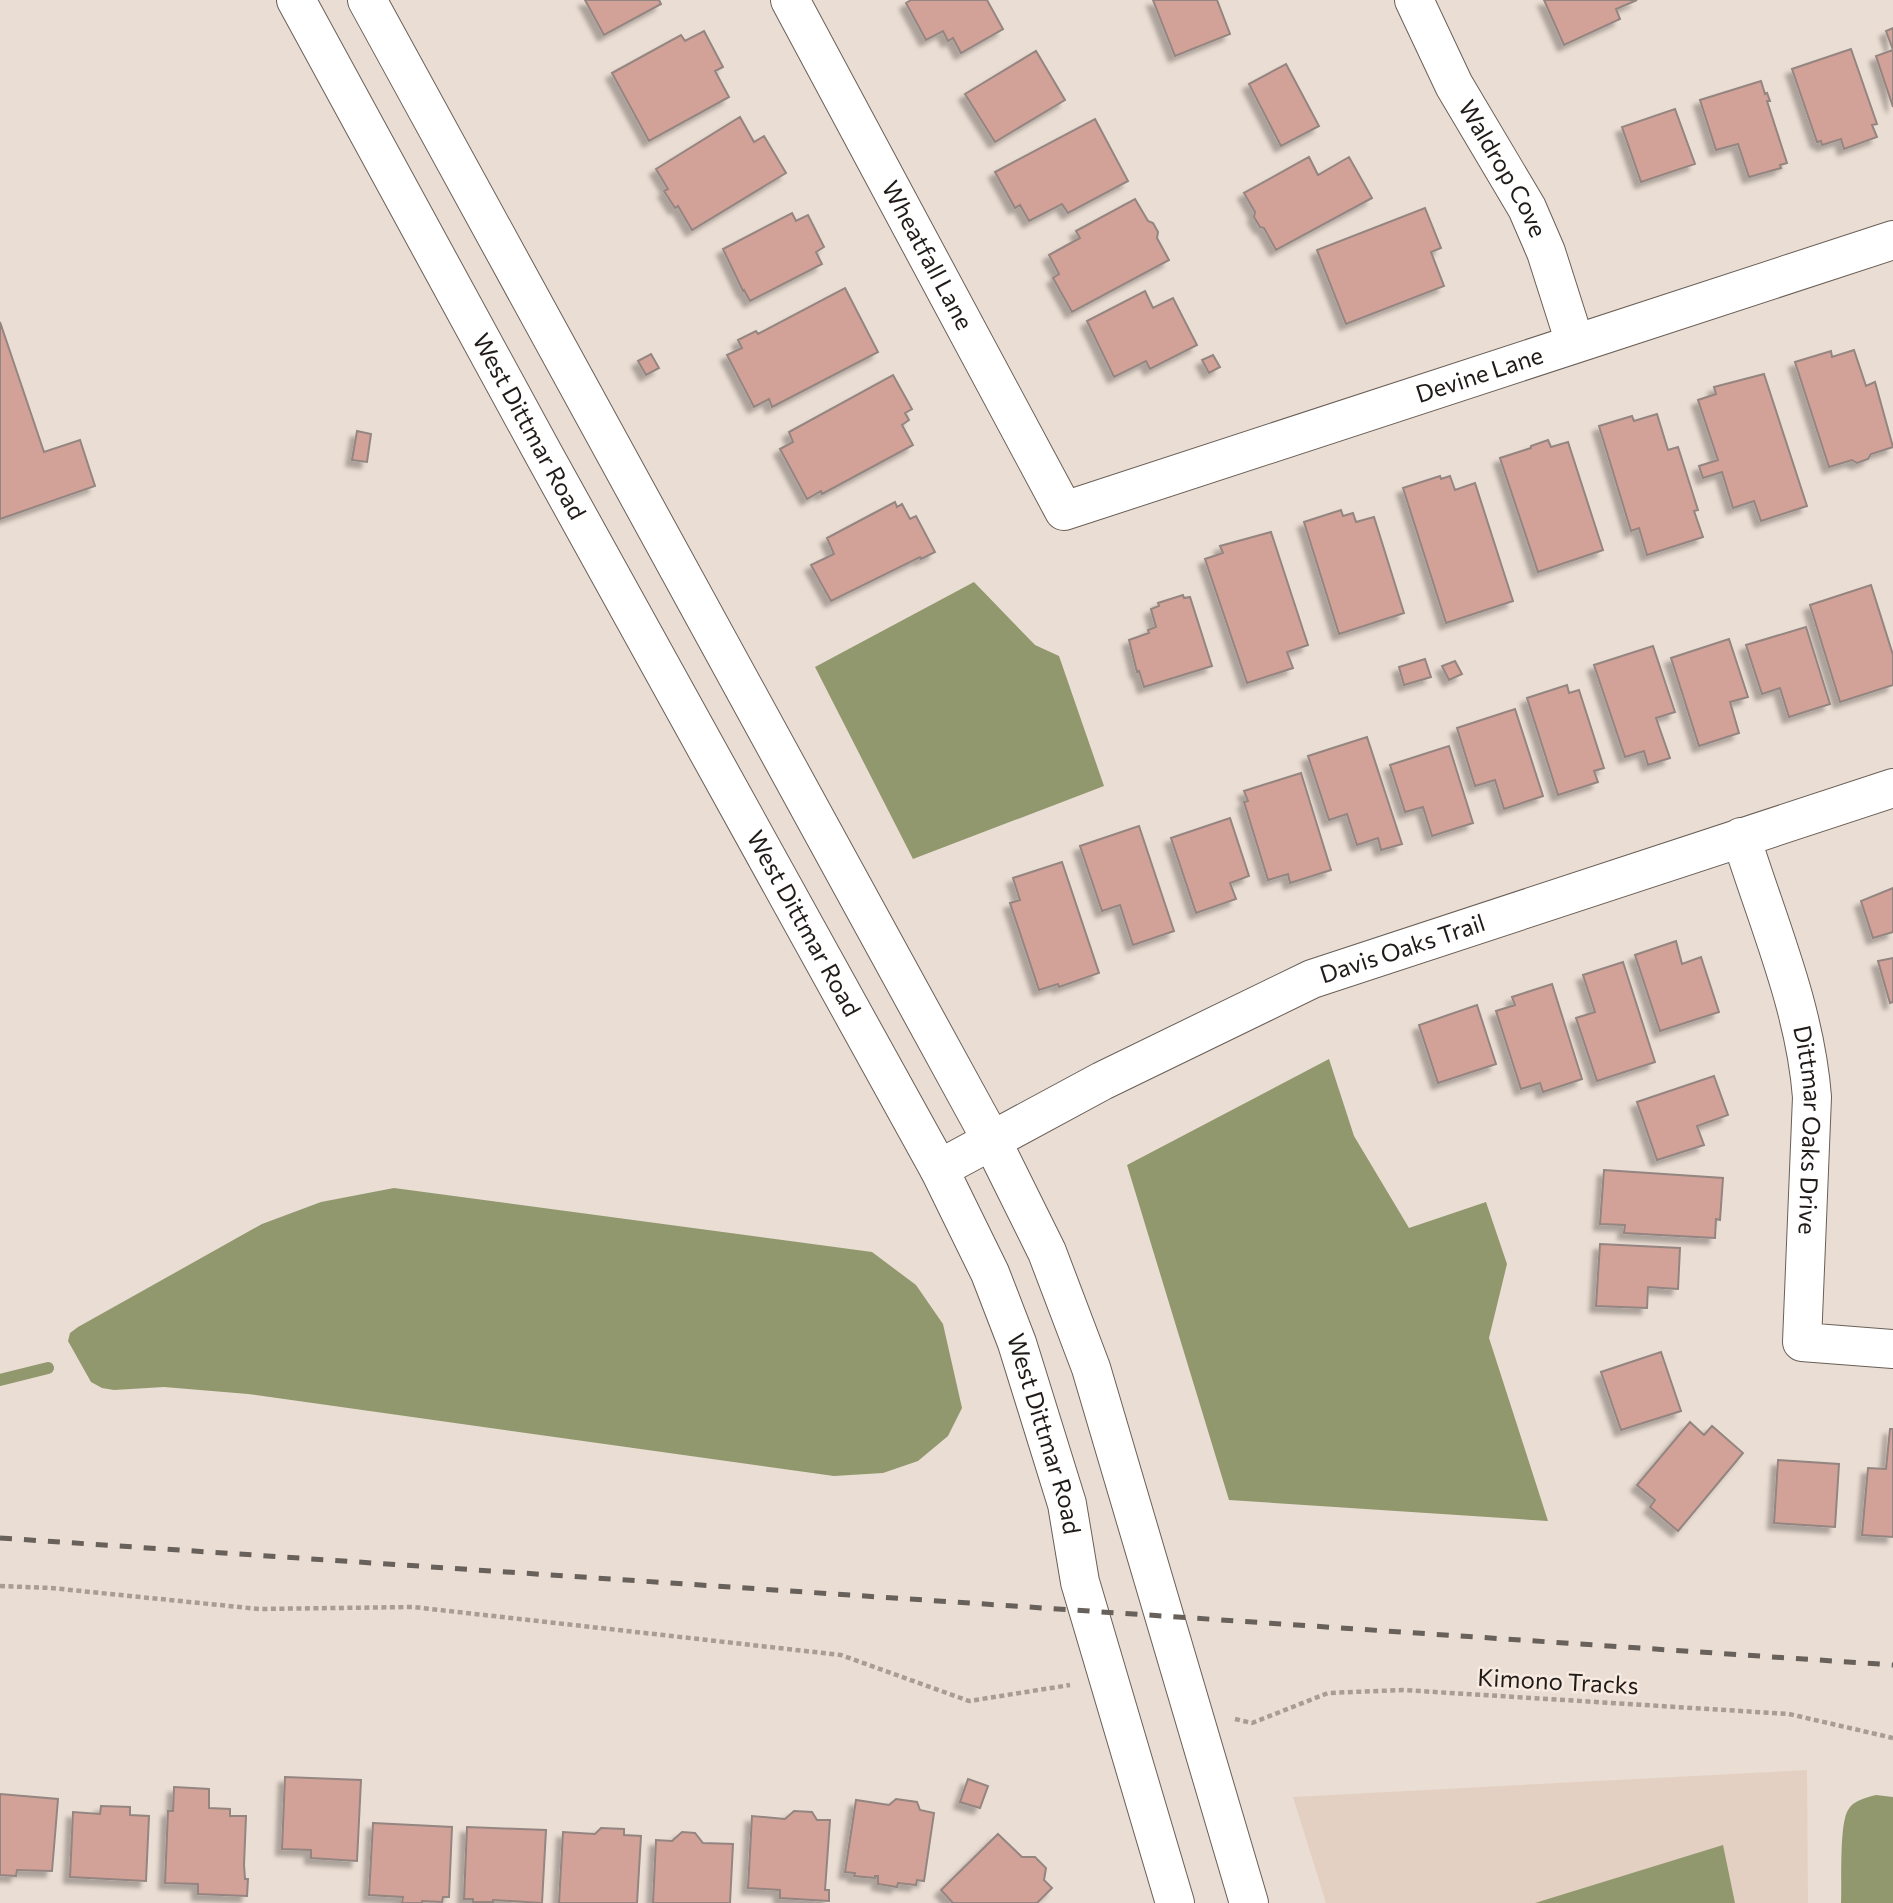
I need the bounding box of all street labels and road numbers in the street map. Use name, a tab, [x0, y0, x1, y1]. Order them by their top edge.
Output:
street label: Waldrop Cove	[1453, 94, 1554, 241]
street label: Wheatfall Lane	[877, 175, 980, 334]
street label: West Dittmar Road	[467, 328, 593, 524]
street label: Devine Lane	[1412, 339, 1546, 408]
street label: West Dittmar Road	[742, 825, 868, 1021]
street label: Davis Oaks Trail	[1316, 907, 1488, 988]
street label: Dittmar Oaks Drive	[1788, 1022, 1828, 1235]
street label: West Dittmar Road	[1002, 1330, 1088, 1536]
street label: Kimono Tracks	[1477, 1662, 1639, 1699]

